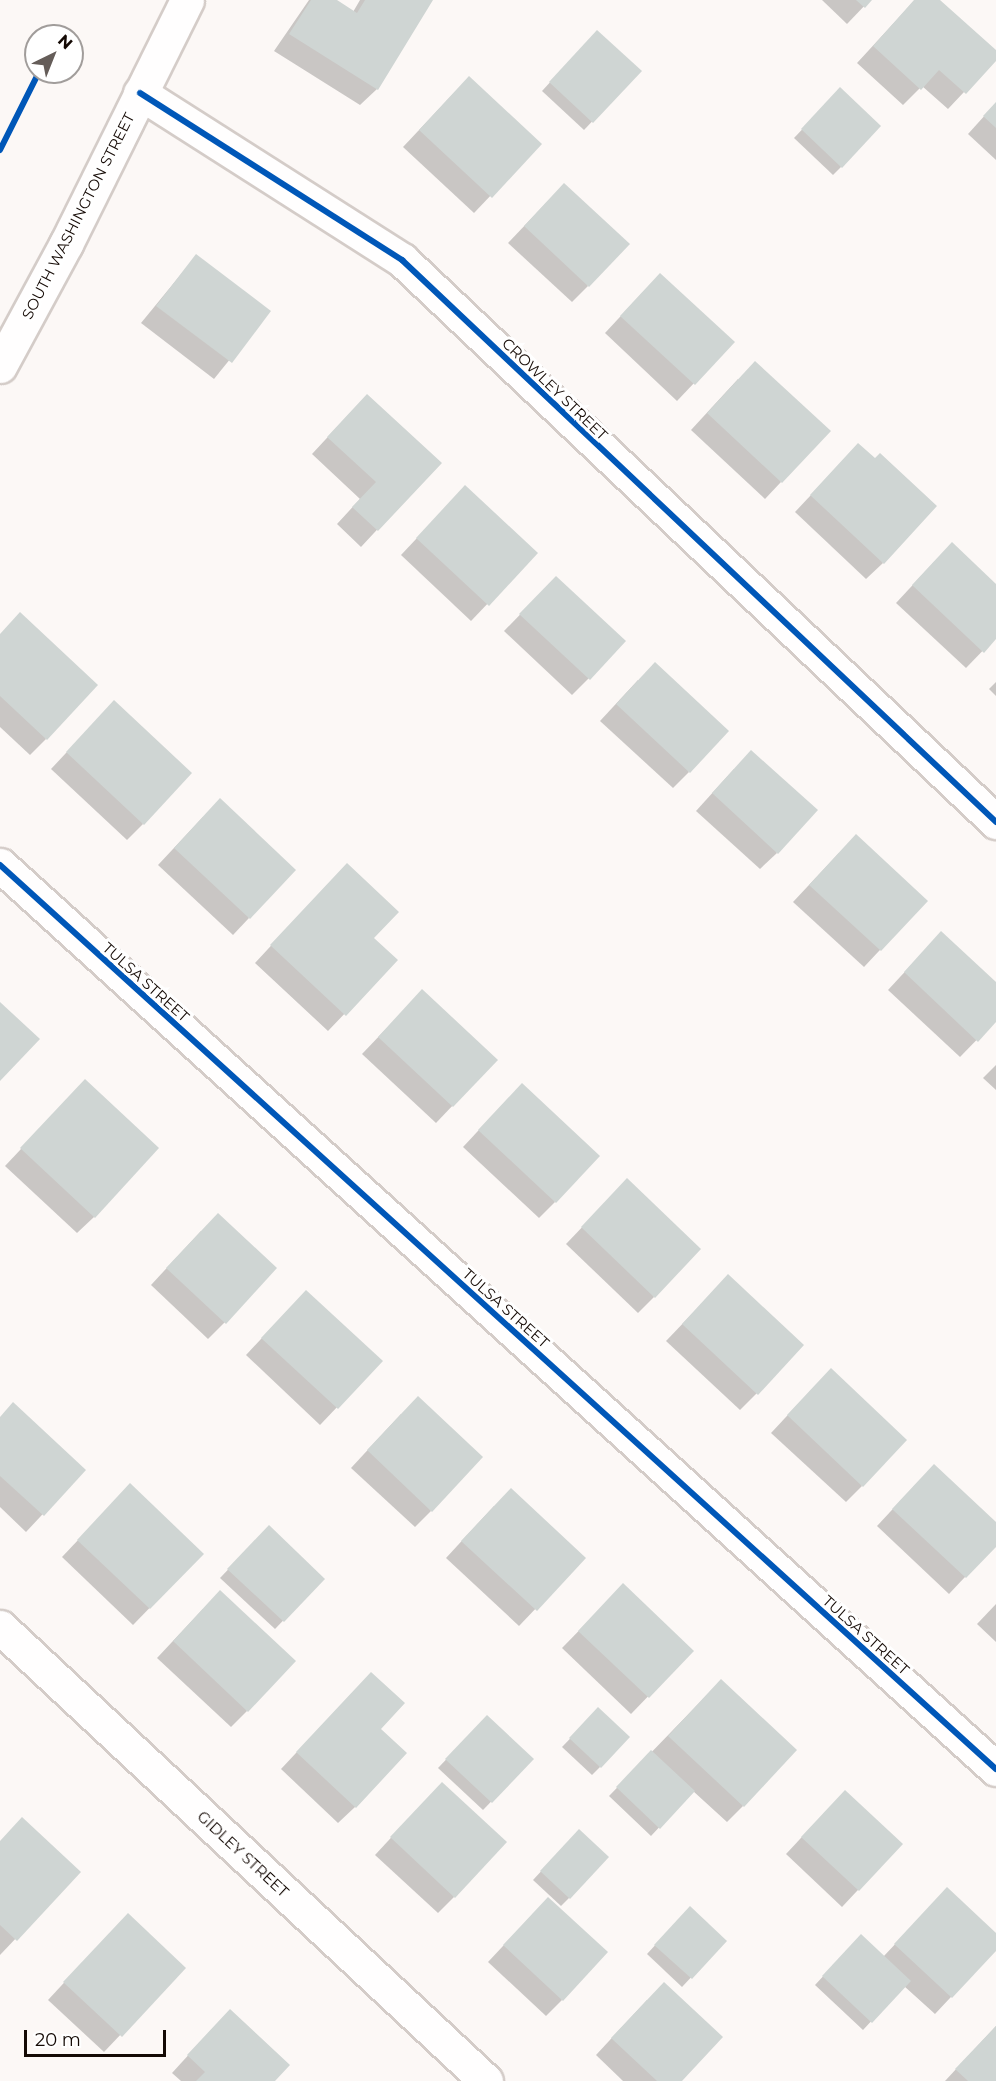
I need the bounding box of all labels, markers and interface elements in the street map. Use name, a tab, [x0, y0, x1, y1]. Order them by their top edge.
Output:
north arrow	[24, 24, 84, 84]
text: N	[54, 31, 76, 53]
street label: SOUTH WASHINGTON STREET	[18, 110, 138, 322]
street label: CROWLEY STREET	[499, 334, 611, 444]
street label: TULSA STREET	[99, 938, 193, 1026]
street label: TULSA STREET	[459, 1264, 553, 1352]
street label: TULSA STREET	[819, 1591, 913, 1679]
street label: GIDLEY STREET	[194, 1807, 292, 1901]
scale bar	[27, 2018, 170, 2056]
text: 20 m	[35, 2029, 81, 2051]

